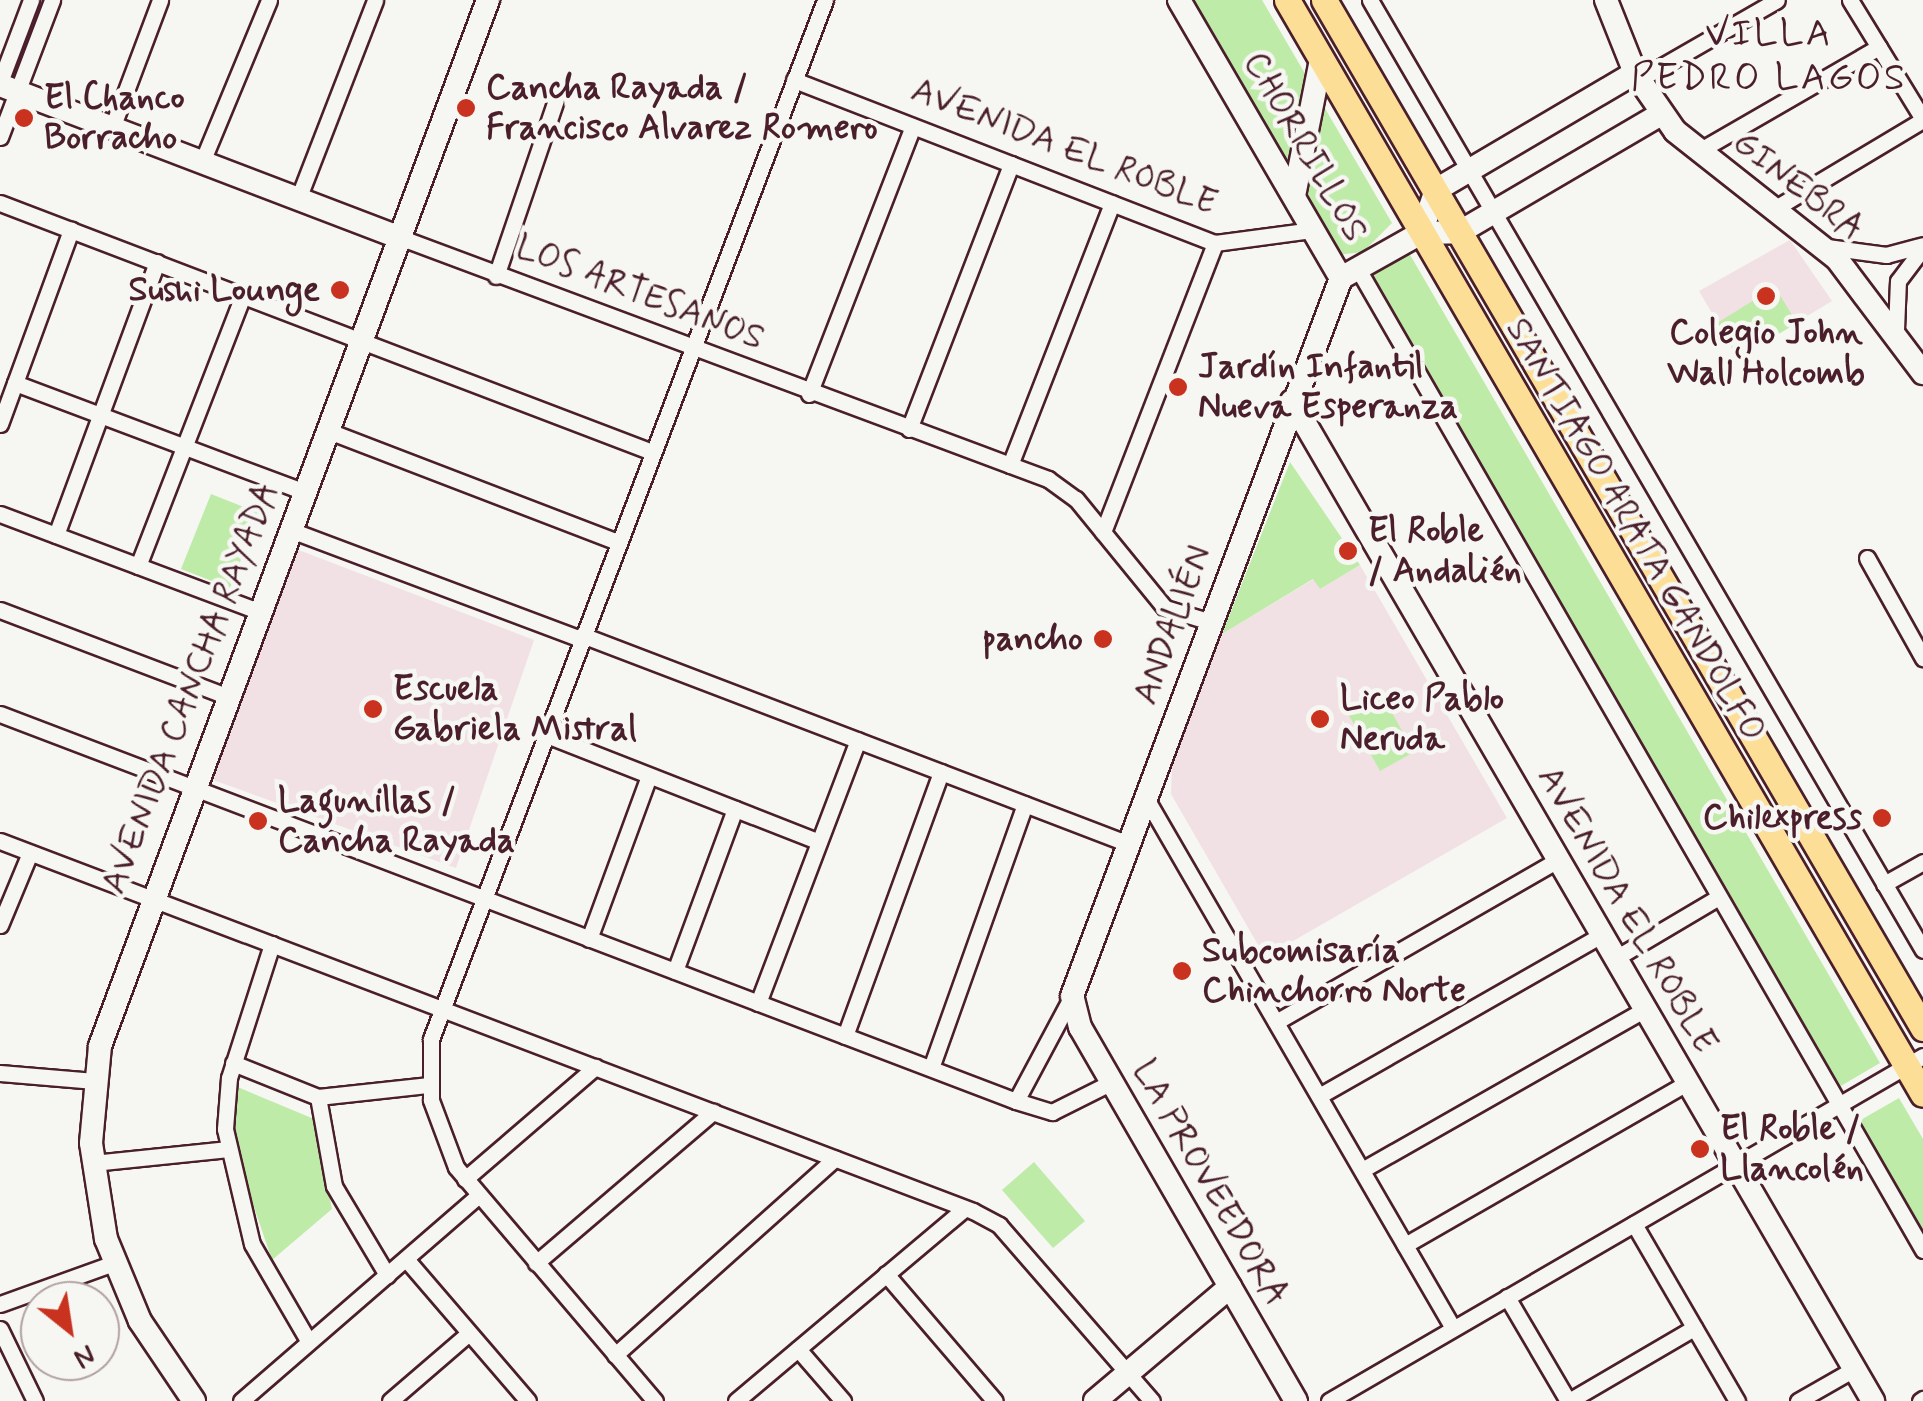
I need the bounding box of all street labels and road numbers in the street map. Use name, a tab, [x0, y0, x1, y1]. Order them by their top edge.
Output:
street label: CHORRILLOS	[1234, 44, 1376, 250]
street label: AVENIDA EL ROBLE	[905, 69, 1223, 225]
street label: GINEBRA	[1724, 122, 1872, 250]
street label: LOS ARTESANOS	[506, 225, 774, 361]
street label: SANTIAGO ARATA GANDOLFO	[1495, 309, 1775, 751]
street label: AVENIDA CANCHA RAYADA	[93, 475, 289, 901]
street label: ANDALIÉN	[1125, 540, 1221, 710]
street label: AVENIDA EL ROBLE	[1528, 759, 1726, 1061]
street label: LA PROVEEDORA	[1122, 1052, 1298, 1314]

